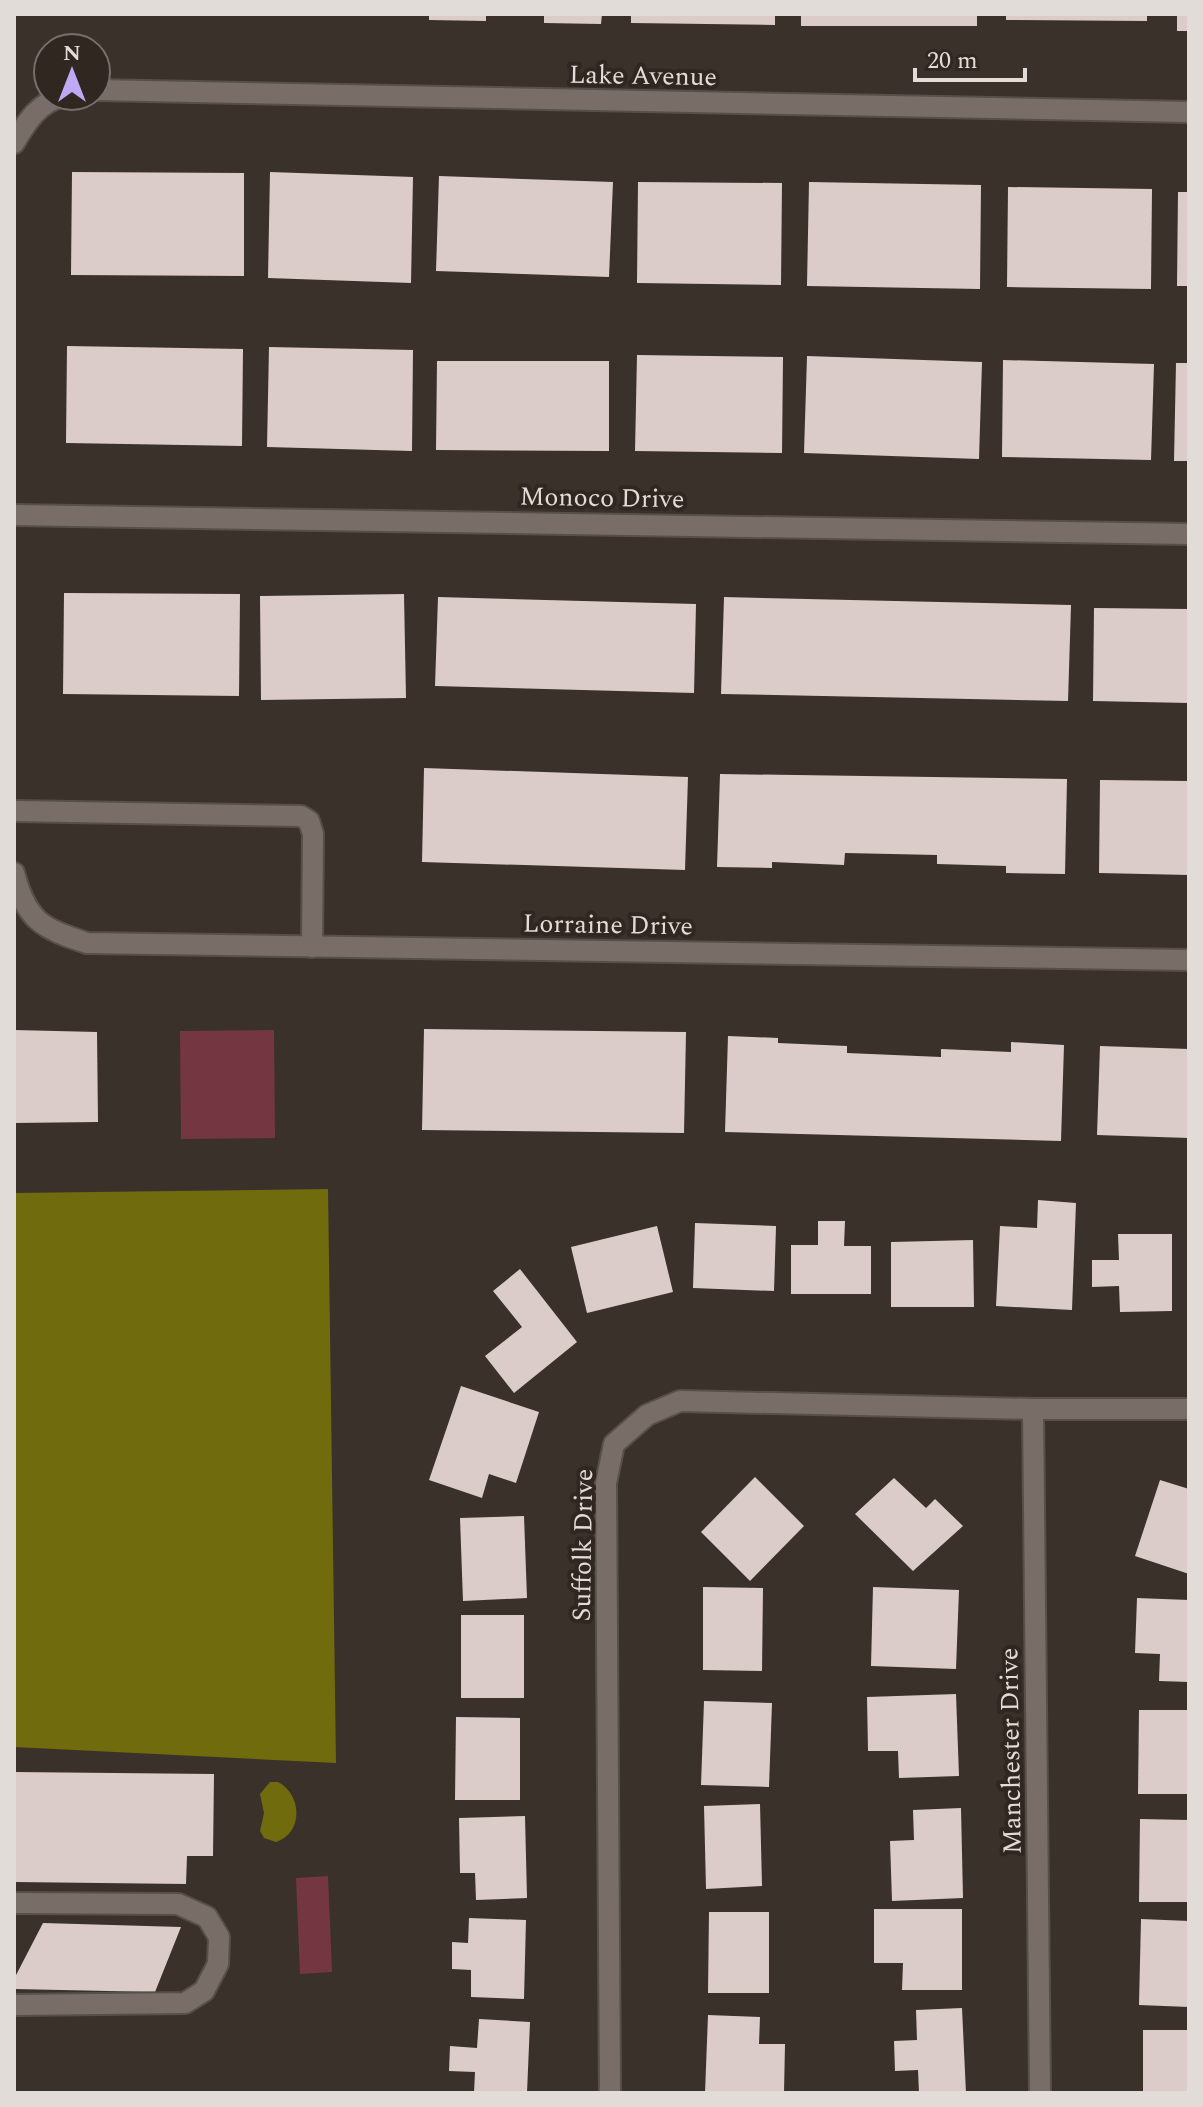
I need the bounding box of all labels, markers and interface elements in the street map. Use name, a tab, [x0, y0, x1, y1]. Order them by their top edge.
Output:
north arrow	[32, 32, 112, 112]
scale bar	[915, 32, 1025, 82]
text: N	[63, 37, 81, 70]
text: 20 m	[927, 43, 978, 79]
street label: Lake Avenue	[569, 55, 717, 97]
street label: Monoco Drive	[519, 477, 685, 519]
street label: Lorraine Drive	[523, 904, 693, 946]
street label: Suffolk Drive	[562, 1468, 604, 1622]
street label: Manchester Drive	[989, 1648, 1033, 1854]

